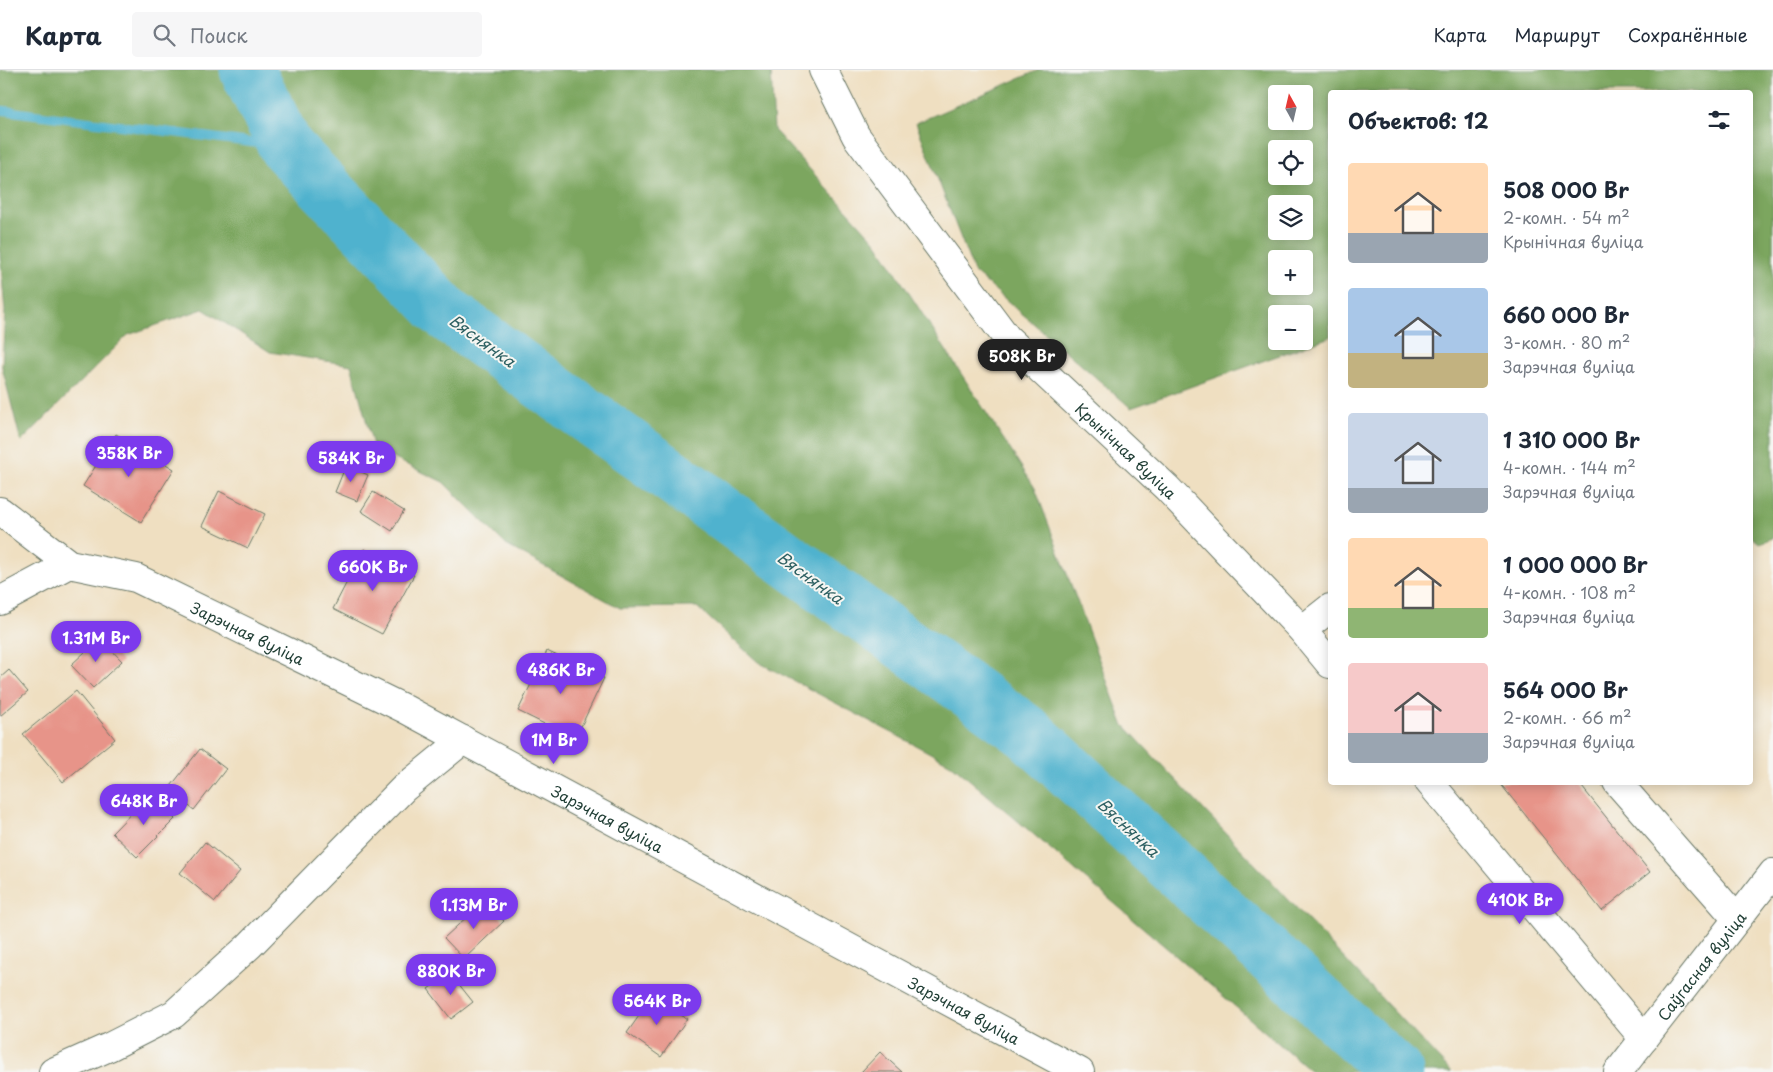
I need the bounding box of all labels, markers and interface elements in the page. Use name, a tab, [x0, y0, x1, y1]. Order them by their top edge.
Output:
search box	[132, 12, 482, 57]
text: Карта	[25, 17, 102, 53]
icon: search	[150, 21, 178, 49]
text: Поиск	[190, 21, 248, 49]
text: Карта	[1434, 21, 1486, 48]
text: Маршрут	[1514, 21, 1600, 48]
text: Сохранённые	[1628, 21, 1748, 48]
north arrow	[1268, 85, 1312, 130]
map controls	[1268, 85, 1313, 350]
text: Объектов: 12	[1348, 104, 1489, 136]
icon: filters	[1705, 106, 1733, 134]
button: locate	[1268, 140, 1313, 185]
text: 508 000 Br	[1503, 173, 1629, 205]
icon: home	[1388, 183, 1448, 243]
button: layers	[1268, 195, 1313, 240]
text: 2-комн. · 54 m²	[1503, 205, 1630, 229]
text: Крынічная вуліца	[1503, 229, 1644, 253]
button: +	[1268, 250, 1313, 295]
text: 660 000 Br	[1503, 298, 1629, 330]
button: −	[1268, 305, 1313, 350]
water label: Вяснянка	[445, 308, 522, 373]
icon: home	[1388, 308, 1448, 368]
text: 3-комн. · 80 m²	[1503, 330, 1630, 354]
pin: 508K Br	[976, 338, 1068, 381]
text: 508K Br	[989, 343, 1055, 367]
text: Зарэчная вуліца	[1503, 354, 1635, 378]
street label: Крынічная вуліца	[1071, 397, 1183, 504]
text: 1 310 000 Br	[1503, 423, 1640, 455]
icon: home	[1388, 433, 1448, 493]
pin: 358K Br	[83, 436, 175, 478]
text: 358K Br	[96, 440, 162, 464]
pin: 584K Br	[305, 440, 397, 483]
text: 584K Br	[318, 445, 384, 469]
text: 4-комн. · 144 m²	[1503, 455, 1636, 479]
text: Зарэчная вуліца	[1503, 479, 1635, 503]
water label: Вяснянка	[773, 545, 850, 610]
text: 1 000 000 Br	[1503, 548, 1648, 580]
pin: 660K Br	[327, 550, 419, 592]
text: 660K Br	[339, 554, 407, 578]
icon: home	[1388, 558, 1448, 618]
text: 4-комн. · 108 m²	[1503, 580, 1636, 604]
street label: Зарэчная вуліца	[187, 595, 309, 670]
text: Зарэчная вуліца	[1503, 604, 1635, 628]
pin: 1.31M Br	[44, 620, 148, 663]
text: 1.31M Br	[62, 625, 130, 649]
pin: 486K Br	[515, 652, 607, 695]
text: 486K Br	[527, 657, 595, 681]
text: 564 000 Br	[1503, 673, 1628, 705]
icon: home	[1388, 683, 1448, 743]
text: 2-комн. · 66 m²	[1503, 705, 1632, 729]
pin: 1M Br	[519, 722, 589, 765]
text: 1M Br	[531, 727, 577, 751]
text: Зарэчная вуліца	[1503, 729, 1635, 753]
street label: Зарэчная вуліца	[548, 779, 668, 858]
pin: 648K Br	[98, 784, 190, 826]
text: 648K Br	[111, 788, 177, 812]
water label: Вяснянка	[1093, 792, 1166, 863]
pin: 410K Br	[1474, 882, 1566, 925]
text: 410K Br	[1488, 887, 1553, 911]
pin: 1.13M Br	[422, 888, 526, 930]
text: 1.13M Br	[441, 892, 507, 916]
street label: Саўгасная вуліца	[1651, 905, 1751, 1025]
pin: 880K Br	[405, 954, 497, 996]
text: 880K Br	[417, 958, 485, 982]
street label: Зарэчная вуліца	[905, 971, 1025, 1050]
pin: 564K Br	[611, 984, 703, 1026]
text: 564K Br	[623, 988, 691, 1012]

